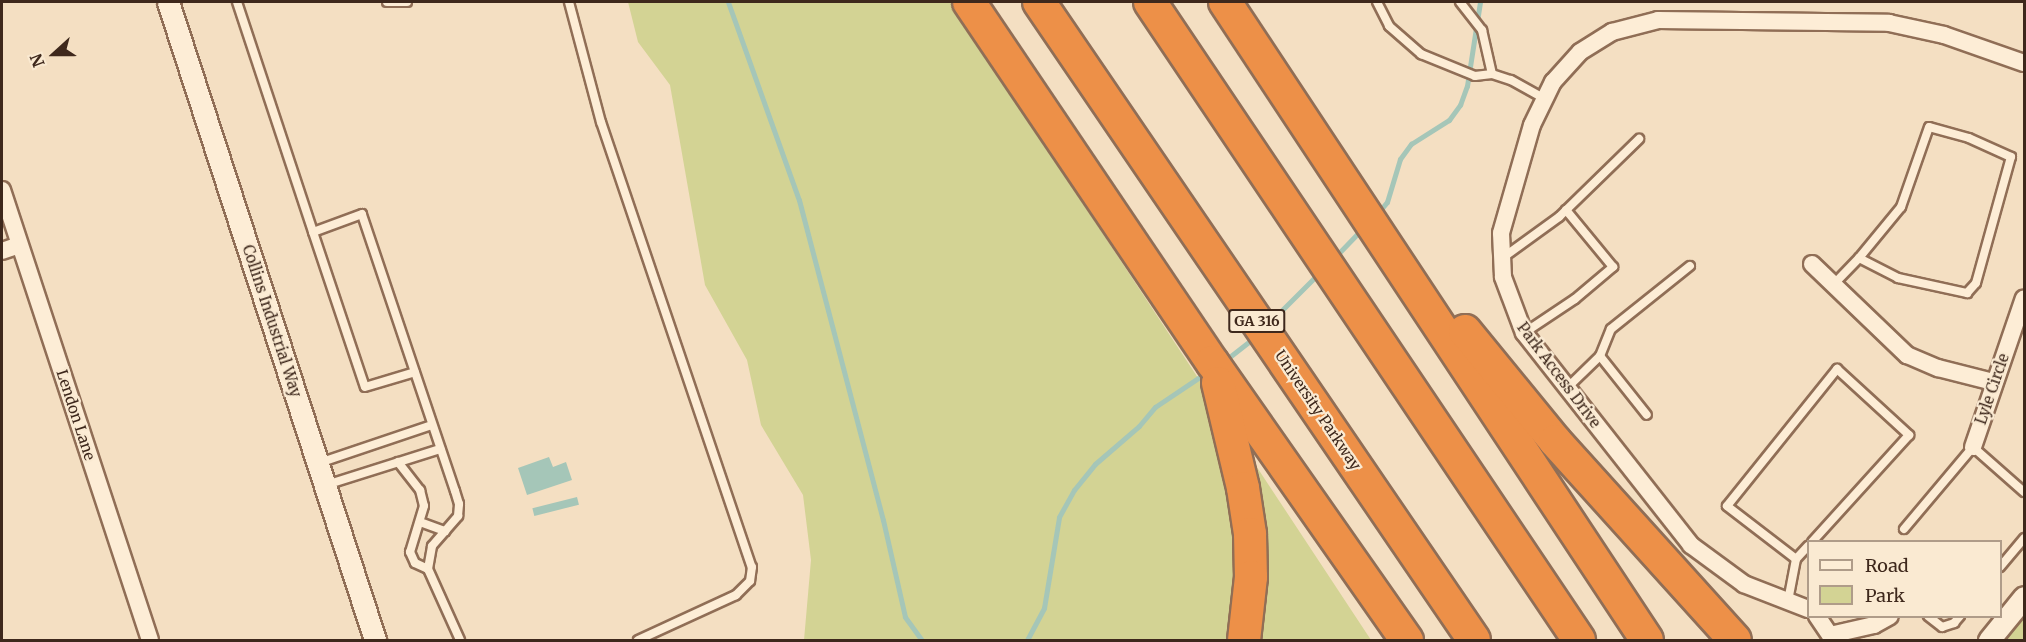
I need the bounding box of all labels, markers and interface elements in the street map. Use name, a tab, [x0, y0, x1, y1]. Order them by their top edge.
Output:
north arrow	[24, 24, 84, 84]
text: N	[26, 51, 49, 70]
street label: Collins Industrial Way	[239, 243, 305, 399]
road number: GA 316	[1227, 310, 1287, 332]
street label: Park Access Drive	[1513, 319, 1605, 431]
street label: University Parkway	[1271, 347, 1365, 473]
street label: Lyle Circle	[1971, 351, 2013, 427]
street label: Lendon Lane	[53, 367, 99, 463]
legend	[1807, 540, 2002, 618]
text: Road	[1865, 554, 1909, 577]
text: Park	[1865, 584, 1905, 607]

